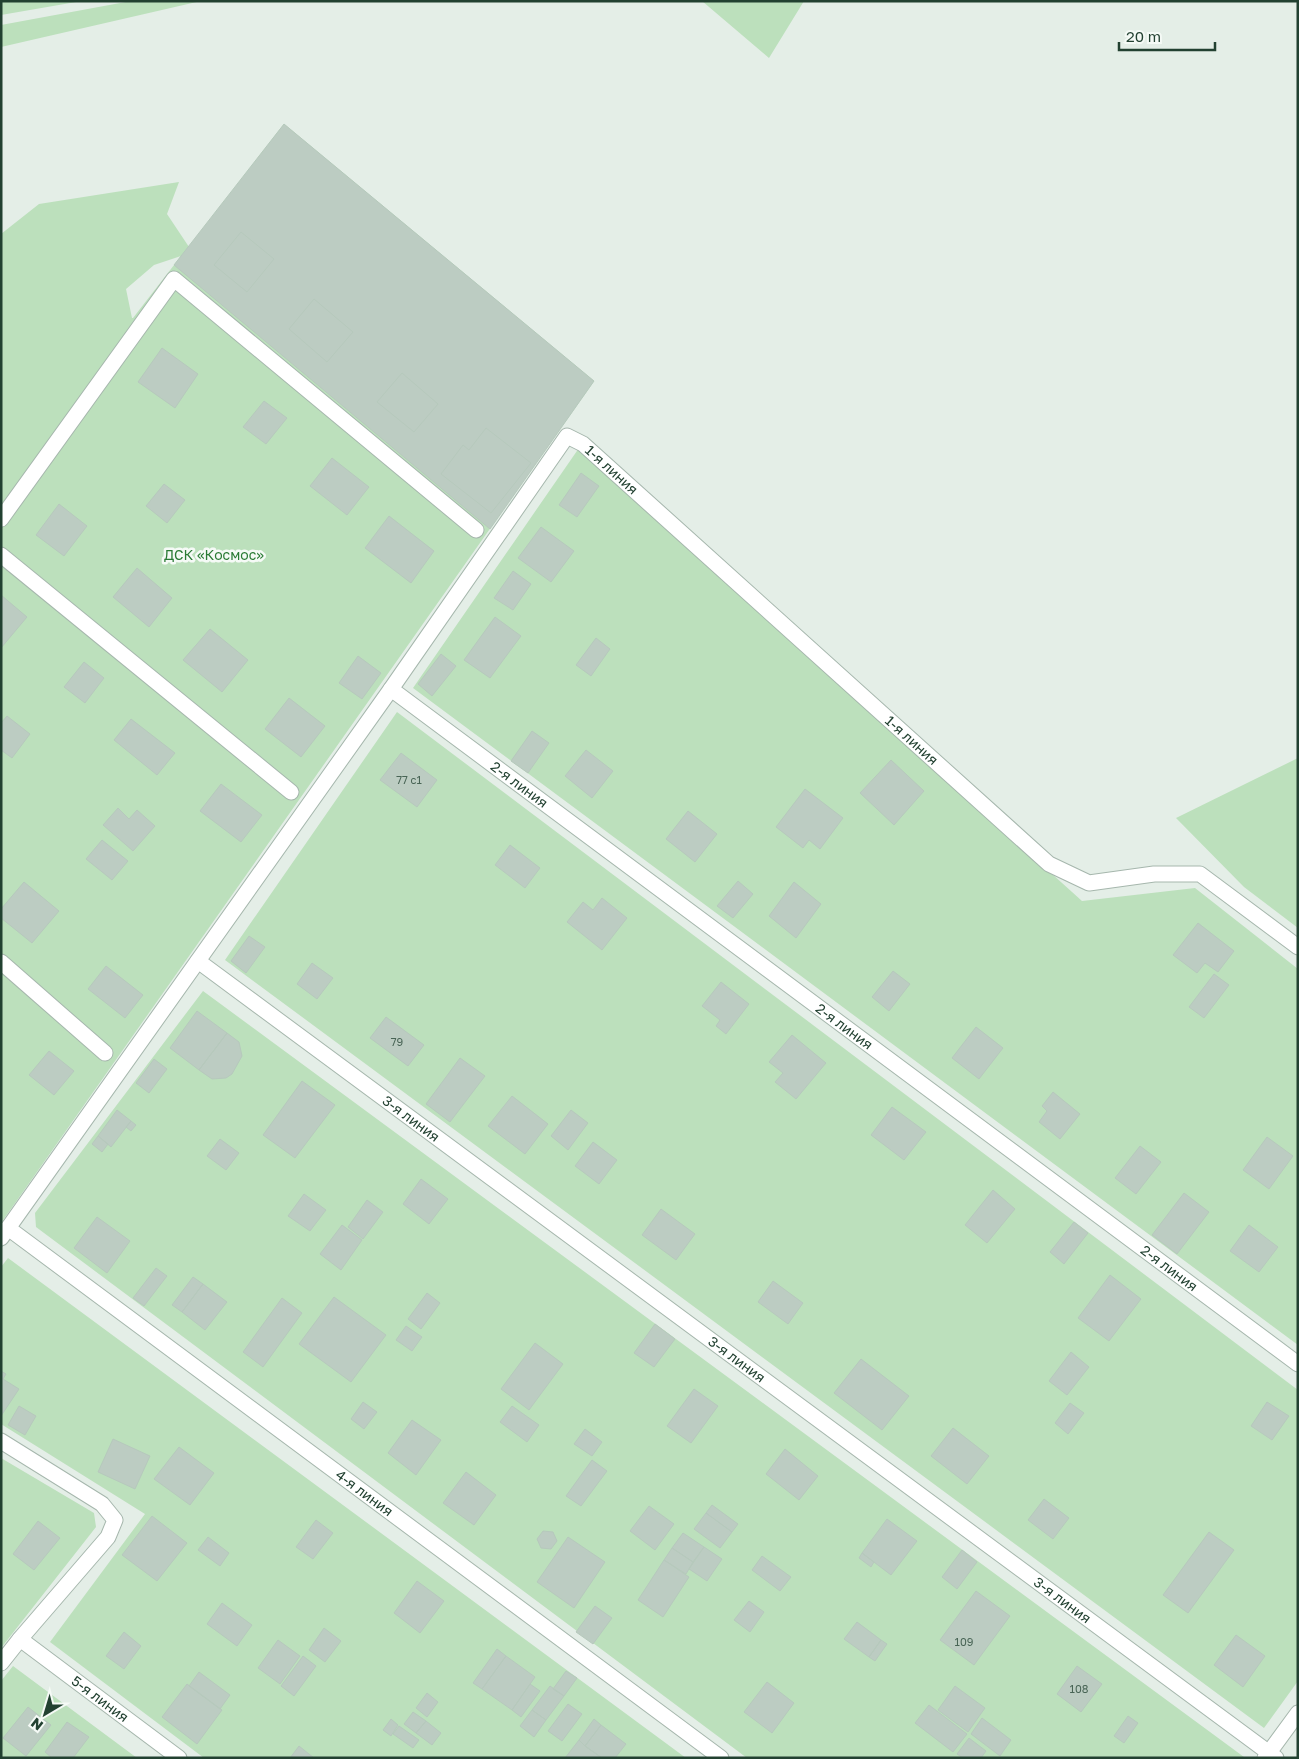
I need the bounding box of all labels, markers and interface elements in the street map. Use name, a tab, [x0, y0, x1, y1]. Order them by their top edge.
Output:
scale bar	[1119, 20, 1215, 52]
text: 20 m	[1126, 27, 1161, 45]
street label: 1-я линия	[582, 441, 642, 498]
park label: ДСК «Космос»	[164, 546, 264, 563]
street label: 1-я линия	[882, 712, 942, 768]
street label: 2-я линия	[488, 757, 552, 811]
house number: 77 с1	[396, 773, 422, 786]
street label: 2-я линия	[813, 999, 876, 1053]
house number: 79	[391, 1035, 403, 1048]
street label: 3-я линия	[379, 1091, 443, 1145]
street label: 2-я линия	[1138, 1241, 1201, 1294]
street label: 3-я линия	[705, 1332, 769, 1386]
street label: 4-я линия	[333, 1466, 397, 1519]
street label: 3-я линия	[1031, 1573, 1095, 1626]
house number: 109	[955, 1635, 973, 1648]
street label: 5-я линия	[69, 1672, 132, 1725]
house number: 108	[1070, 1682, 1089, 1695]
north arrow	[20, 1689, 70, 1739]
text: N	[27, 1715, 46, 1735]

